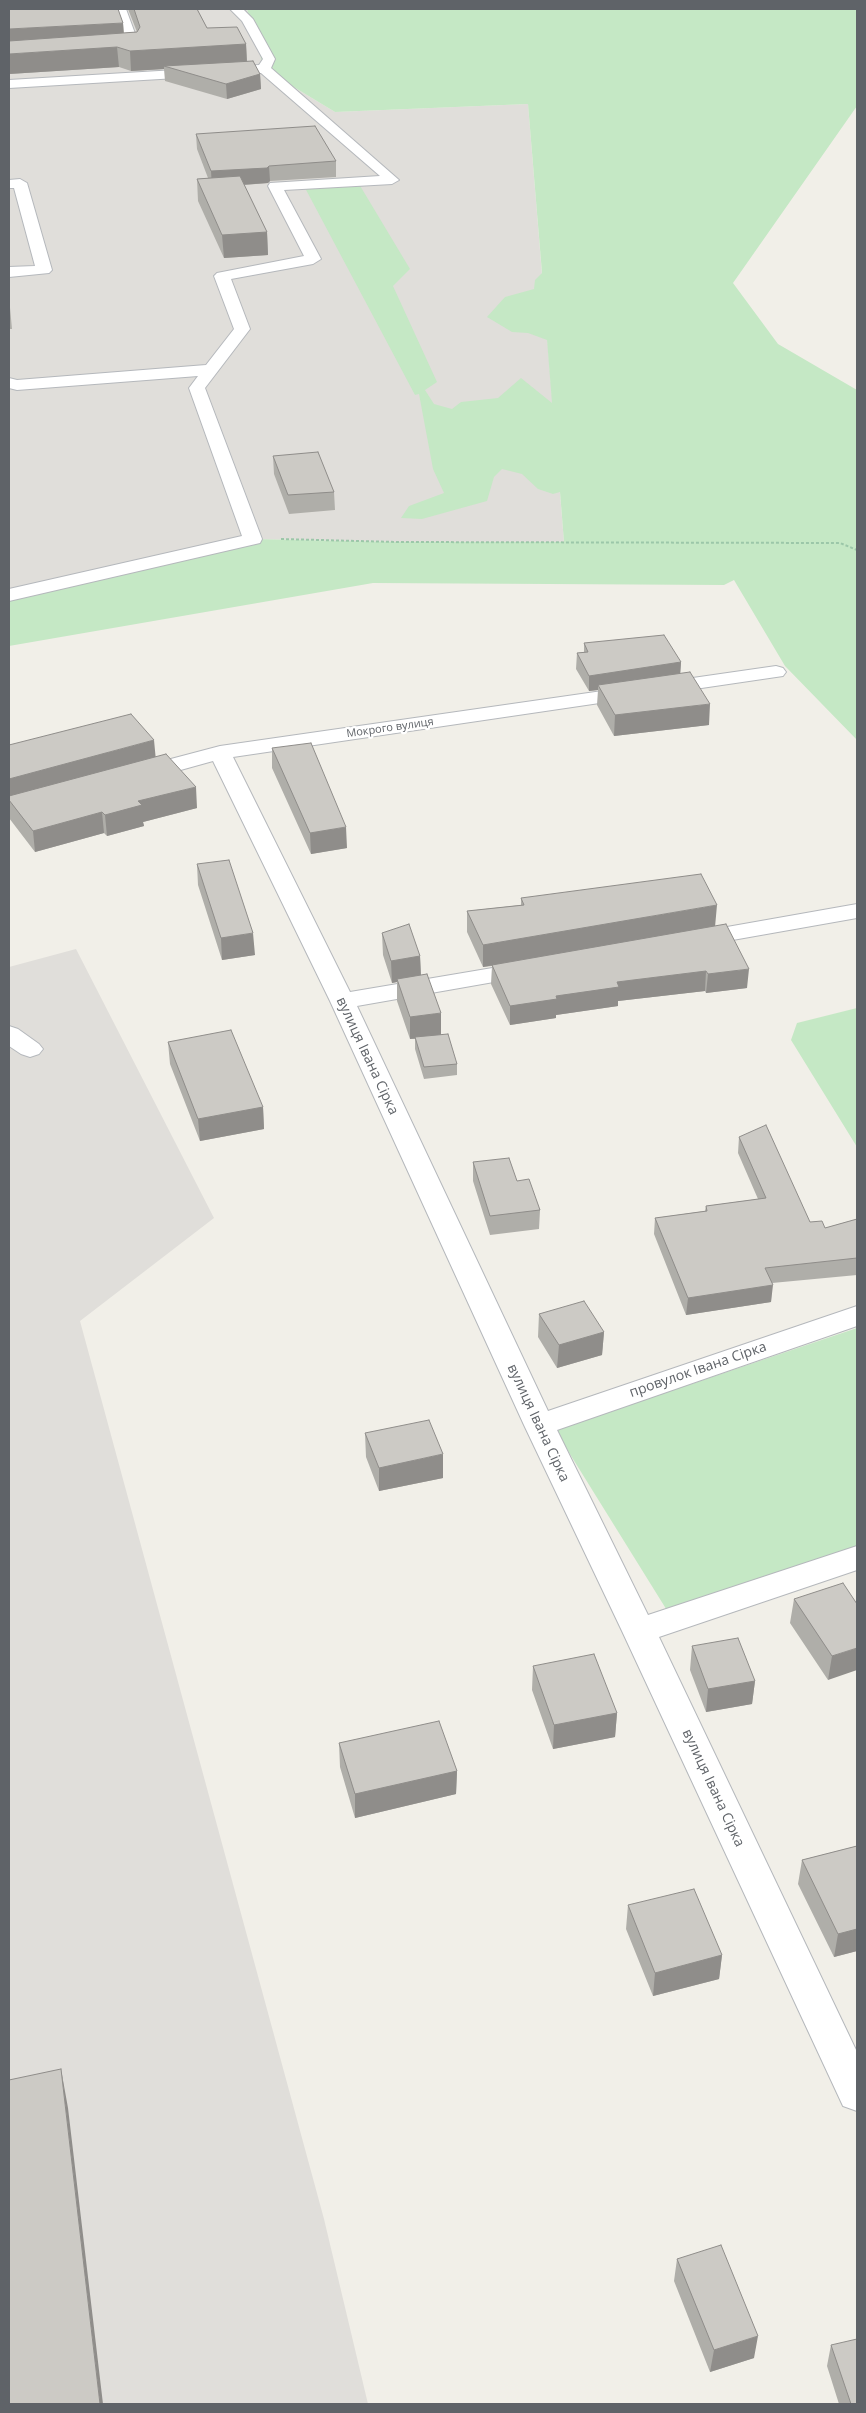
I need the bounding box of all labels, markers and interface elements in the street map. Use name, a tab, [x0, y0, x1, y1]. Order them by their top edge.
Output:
street label: Мокрого вулиця	[346, 715, 434, 741]
street label: вулиця Івана Сірка	[332, 994, 402, 1118]
street label: провулок Івана Сірка	[627, 1339, 769, 1401]
street label: вулиця Івана Сірка	[503, 1361, 573, 1485]
street label: вулиця Івана Сірка	[678, 1726, 748, 1850]

